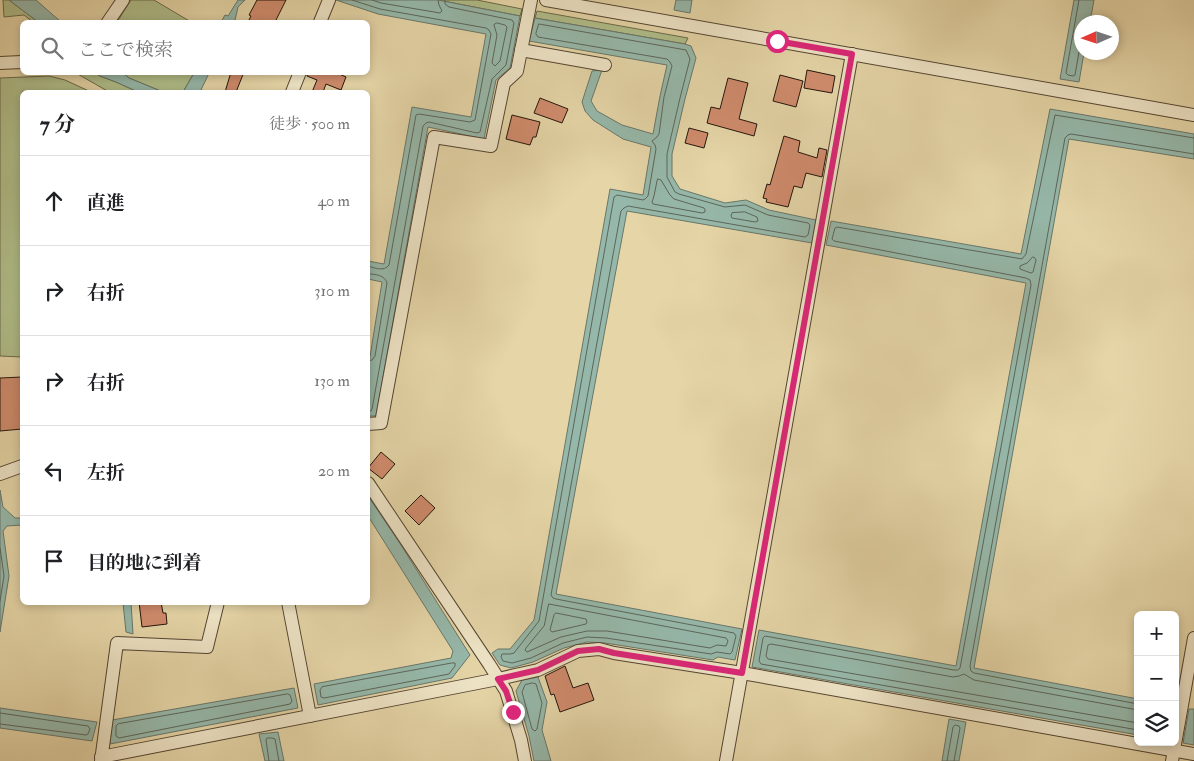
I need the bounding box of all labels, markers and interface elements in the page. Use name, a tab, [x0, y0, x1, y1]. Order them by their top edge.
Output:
north arrow	[1074, 15, 1119, 60]
search box	[20, 20, 370, 75]
route start	[766, 30, 789, 53]
icon: search	[38, 34, 66, 62]
text: ここで検索	[78, 38, 173, 62]
text: 7 分	[40, 111, 75, 138]
text: 徒歩 · 500 m	[269, 114, 350, 134]
icon: ahead	[40, 187, 68, 215]
text: 直進	[87, 191, 125, 215]
text: 40 m	[317, 191, 350, 211]
icon: right	[40, 277, 68, 305]
text: 右折	[87, 281, 125, 305]
text: 310 m	[314, 281, 350, 301]
icon: right	[40, 367, 68, 395]
text: 右折	[87, 371, 125, 395]
text: 130 m	[314, 371, 350, 391]
icon: left	[40, 457, 68, 485]
text: 左折	[87, 461, 125, 485]
text: 20 m	[318, 461, 350, 481]
icon: arrive	[40, 547, 68, 575]
text: 目的地に到着	[87, 551, 201, 575]
map controls	[1134, 611, 1179, 746]
button: +	[1134, 611, 1179, 656]
button: −	[1134, 656, 1179, 701]
route end	[502, 701, 525, 724]
button: layers	[1134, 701, 1179, 746]

